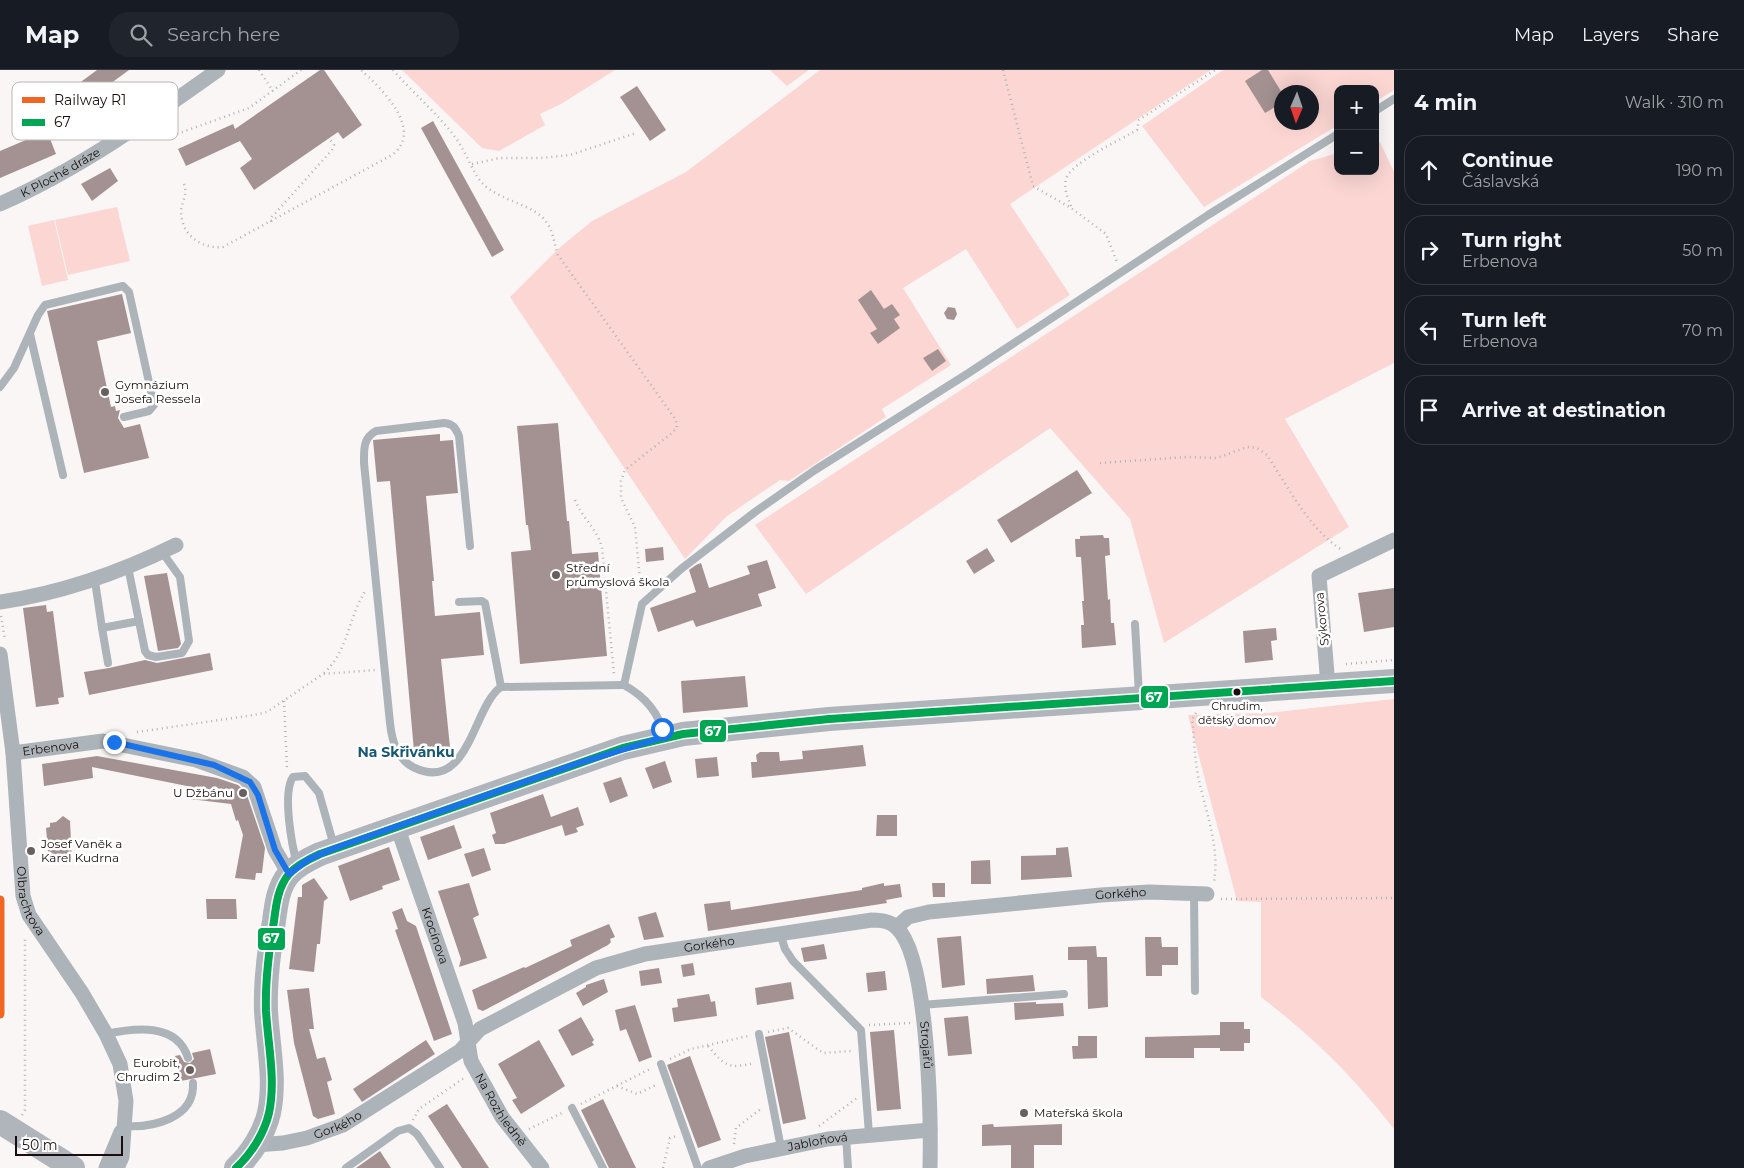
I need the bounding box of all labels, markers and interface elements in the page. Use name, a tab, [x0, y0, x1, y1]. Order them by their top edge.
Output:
search box	[109, 12, 459, 57]
text: Map	[25, 20, 79, 49]
icon: search	[127, 21, 155, 49]
text: Search here	[167, 23, 280, 46]
text: Map	[1514, 24, 1554, 46]
text: Layers	[1582, 24, 1639, 46]
text: Share	[1667, 24, 1719, 46]
legend	[12, 82, 178, 140]
north arrow	[1274, 85, 1319, 130]
map controls	[1334, 85, 1379, 175]
button: +	[1334, 85, 1379, 130]
text: 4 min	[1414, 90, 1477, 115]
text: Railway R1	[54, 91, 126, 109]
text: Walk · 310 m	[1625, 93, 1724, 112]
text: 67	[54, 113, 71, 131]
button: −	[1334, 130, 1379, 175]
street label: K Ploché dráze	[18, 144, 103, 200]
text: Continue	[1462, 149, 1553, 172]
icon: ahead	[1415, 156, 1443, 184]
text: 190 m	[1676, 161, 1723, 180]
text: Čáslavská	[1462, 172, 1539, 191]
text: Turn right	[1462, 229, 1562, 252]
icon: right	[1415, 236, 1443, 264]
text: 50 m	[1682, 241, 1723, 260]
text: Erbenova	[1462, 252, 1538, 271]
text: Turn left	[1462, 309, 1547, 332]
icon: left	[1415, 316, 1443, 344]
text: 70 m	[1682, 321, 1723, 340]
text: Erbenova	[1462, 332, 1538, 351]
place label: Gymnázium Josefa Ressela	[114, 377, 201, 406]
marker: Gymnázium Josefa Ressela	[99, 386, 111, 398]
icon: arrive	[1415, 396, 1443, 424]
text: Arrive at destination	[1462, 399, 1666, 422]
place label: Střední průmyslová škola	[566, 560, 669, 589]
marker: Střední průmyslová škola	[550, 569, 562, 581]
street label: Sýkorova	[1311, 592, 1332, 647]
line badge: 67	[1140, 685, 1169, 709]
marker: Chrudim, dětský domov	[1232, 687, 1242, 697]
text: 67	[1145, 688, 1163, 706]
place label: Chrudim, dětský domov	[1198, 699, 1276, 727]
route start	[651, 718, 674, 741]
line badge: 67	[699, 719, 727, 743]
text: 67	[704, 722, 722, 740]
route end	[103, 731, 126, 754]
street label: Erbenova	[21, 736, 80, 759]
district label: Na Skřivánku	[357, 743, 455, 761]
place label: U Džbánu	[173, 785, 233, 800]
marker: U Džbánu	[237, 787, 249, 799]
place label: Josef Vaněk a Karel Kudrna	[40, 836, 122, 865]
marker: Josef Vaněk a Karel Kudrna	[25, 845, 37, 857]
street label: Olbrachtova	[14, 866, 49, 938]
street label: Gorkého	[1094, 884, 1147, 903]
street label: Krocínova	[419, 905, 452, 966]
line badge: 67	[257, 927, 286, 951]
text: 67	[262, 929, 280, 947]
street label: Gorkého	[683, 933, 736, 955]
street label: Strojařů	[917, 1020, 936, 1070]
place label: Eurobit, Chrudim 2	[116, 1055, 180, 1084]
marker: Eurobit, Chrudim 2	[184, 1064, 196, 1076]
street label: Na Rozhledně	[472, 1070, 530, 1149]
place label: Mateřská škola	[1034, 1105, 1123, 1120]
street label: Gorkého	[312, 1107, 364, 1142]
marker: Mateřská škola	[1018, 1107, 1030, 1119]
street label: Jabloňová	[785, 1129, 848, 1154]
scale bar	[15, 1133, 122, 1156]
text: 50 m	[22, 1136, 58, 1154]

